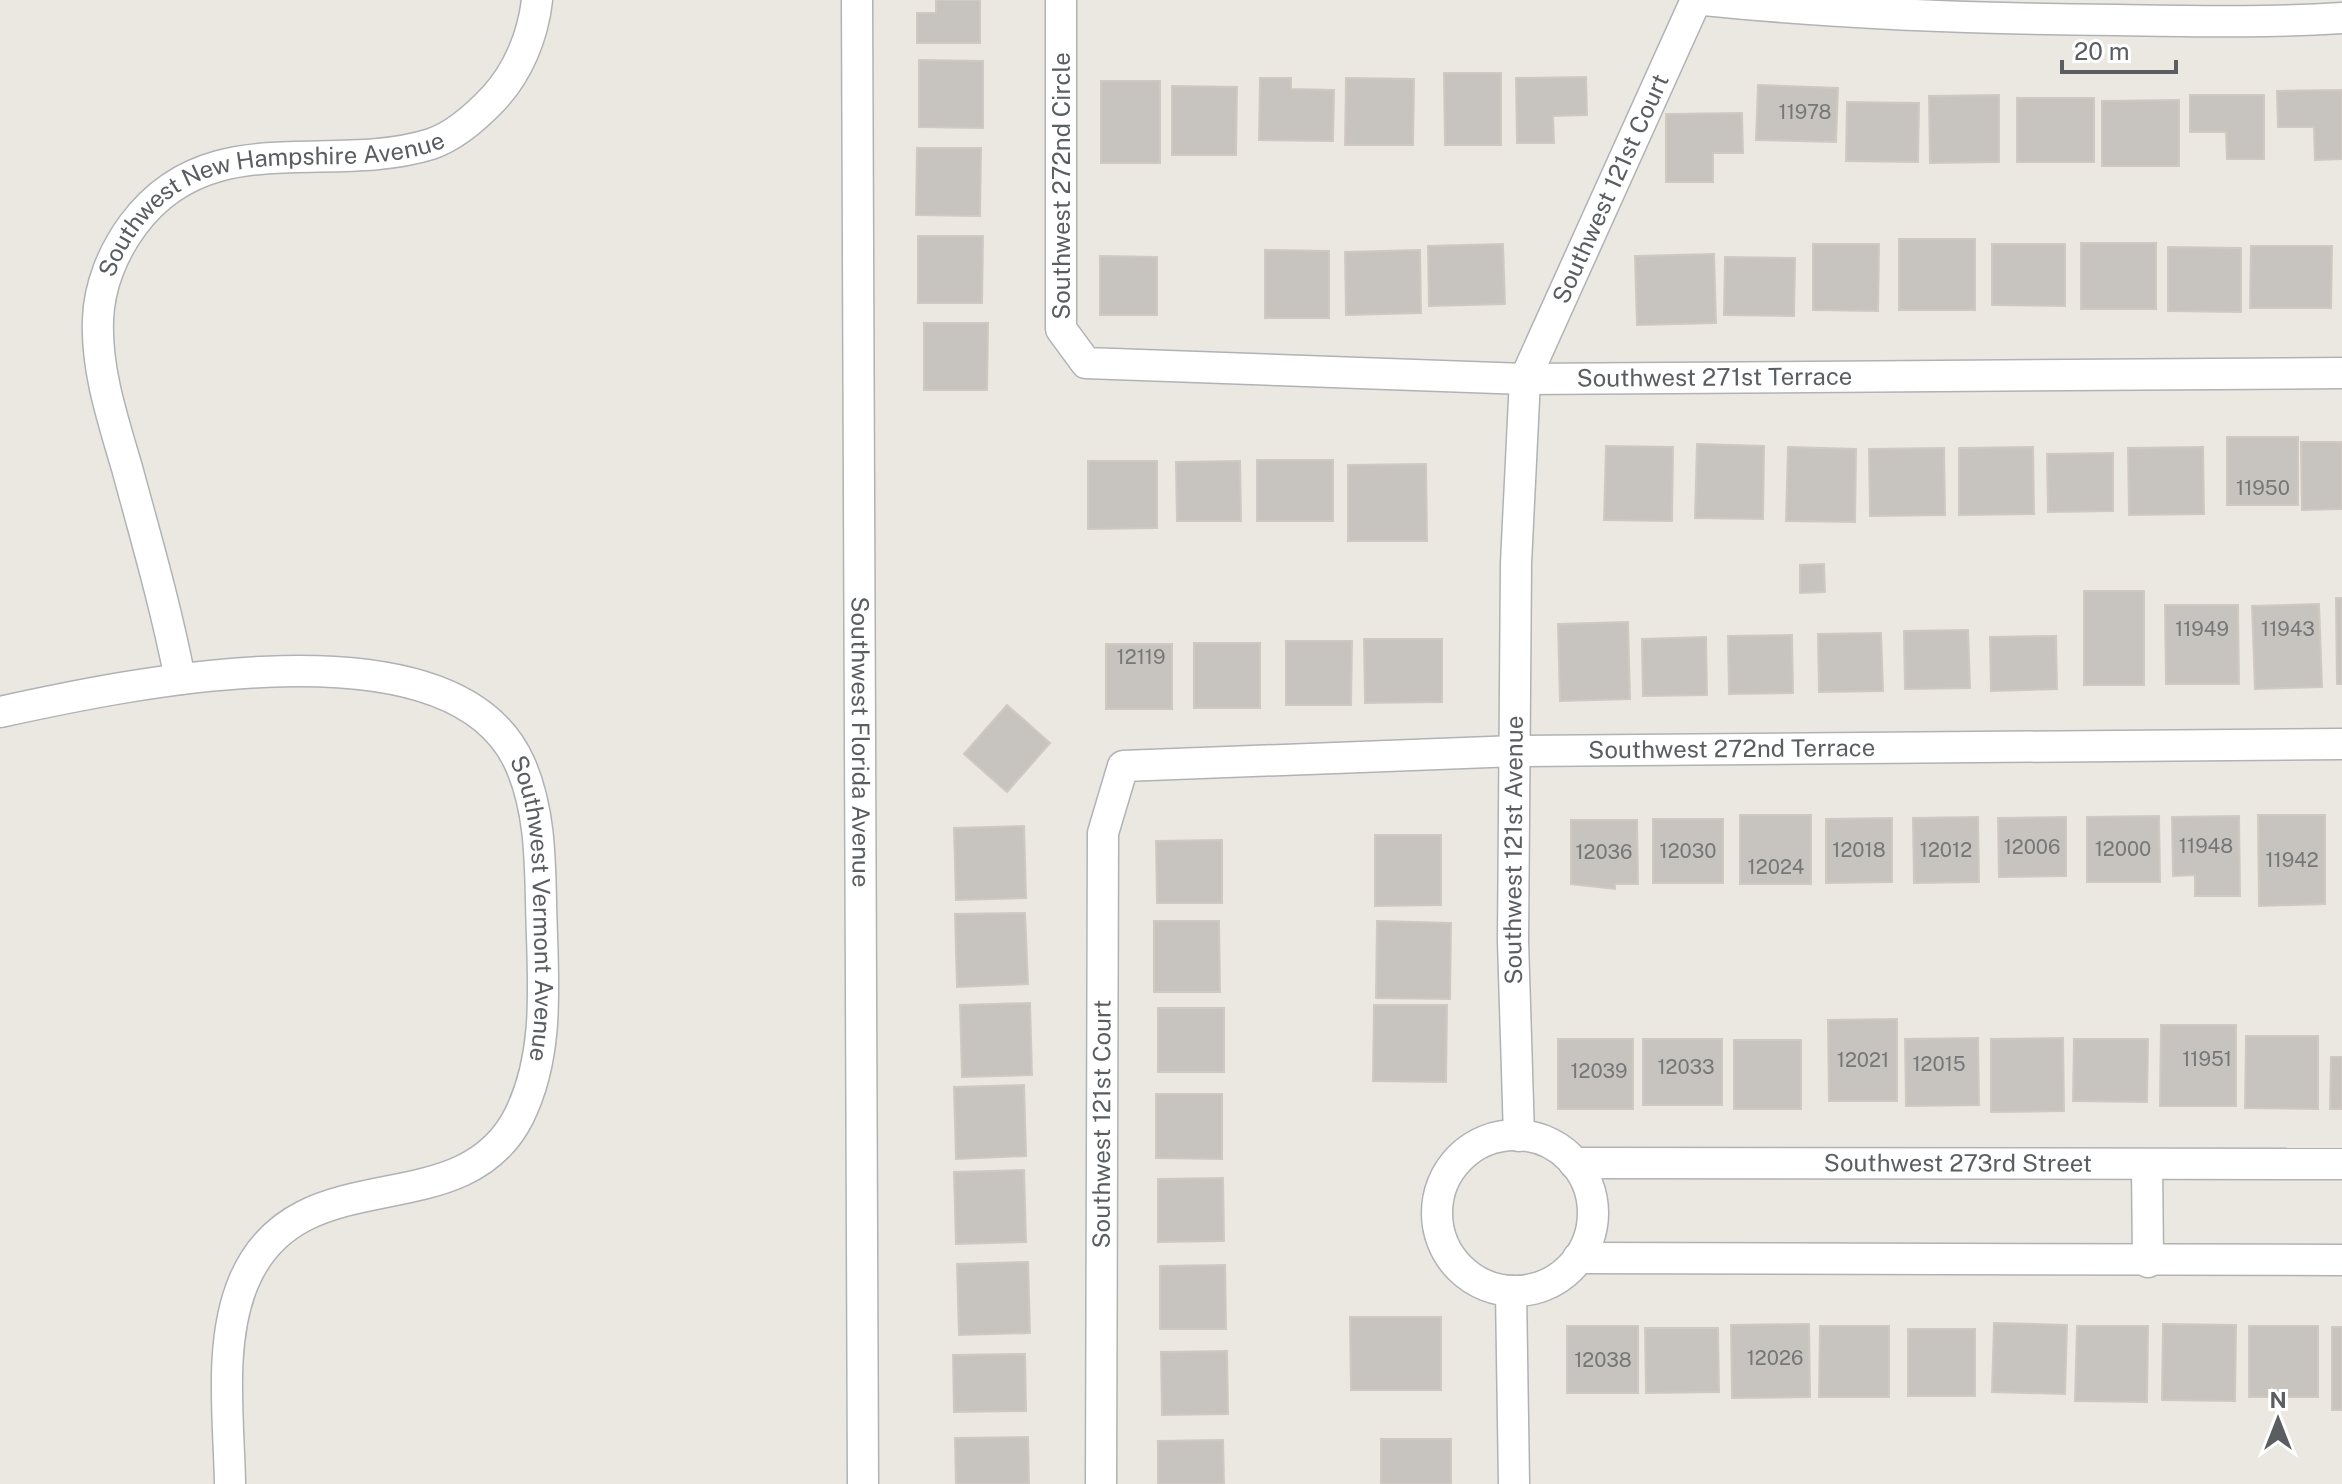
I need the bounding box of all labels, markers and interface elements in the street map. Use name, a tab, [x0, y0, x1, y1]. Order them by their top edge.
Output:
scale bar	[2062, 24, 2176, 74]
text: 20 m	[2074, 37, 2130, 65]
street label: Southwest 272nd Circle	[1047, 52, 1075, 320]
street label: Southwest 121st Court	[1546, 69, 1674, 308]
house number: 11978	[1779, 100, 1831, 124]
street label: Southwest New Hampshire Avenue	[92, 125, 448, 280]
street label: Southwest 271st Terrace	[1576, 362, 1853, 392]
house number: 11950	[2236, 476, 2290, 500]
street label: Southwest Florida Avenue	[846, 596, 876, 888]
house number: 11949	[2175, 617, 2229, 641]
house number: 11943	[2261, 617, 2315, 641]
house number: 12119	[1117, 645, 1165, 669]
street label: Southwest 121st Avenue	[1498, 716, 1528, 985]
street label: Southwest 272nd Terrace	[1588, 733, 1875, 763]
street label: Southwest Vermont Avenue	[505, 751, 558, 1064]
house number: 11948	[2179, 834, 2233, 858]
house number: 12006	[2004, 835, 2060, 859]
house number: 12000	[2095, 837, 2151, 861]
house number: 12018	[1832, 838, 1886, 862]
house number: 12012	[1920, 838, 1972, 862]
house number: 12030	[1660, 839, 1716, 863]
house number: 12036	[1575, 840, 1633, 864]
house number: 11942	[2265, 848, 2319, 872]
house number: 12024	[1748, 855, 1804, 879]
street label: Southwest 121st Court	[1087, 1000, 1115, 1248]
house number: 11951	[2182, 1047, 2232, 1071]
house number: 12021	[1837, 1048, 1889, 1072]
house number: 12015	[1912, 1052, 1966, 1076]
house number: 12033	[1657, 1055, 1715, 1079]
house number: 12039	[1570, 1059, 1628, 1083]
street label: Southwest 273rd Street	[1824, 1148, 2092, 1177]
house number: 12026	[1747, 1346, 1803, 1370]
house number: 12038	[1574, 1348, 1632, 1372]
north arrow	[2238, 1380, 2318, 1460]
text: N	[2269, 1387, 2287, 1413]

